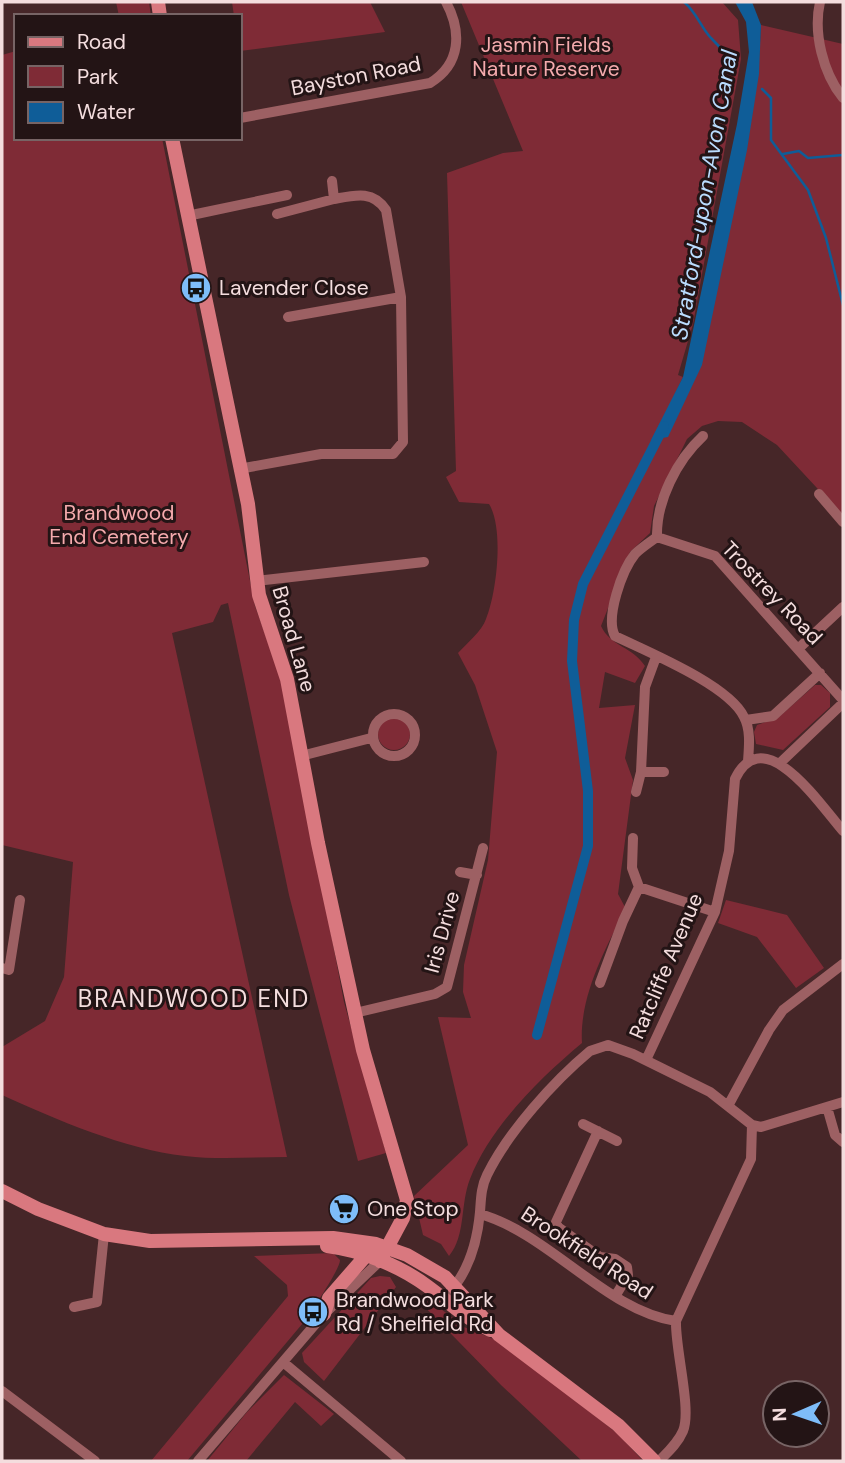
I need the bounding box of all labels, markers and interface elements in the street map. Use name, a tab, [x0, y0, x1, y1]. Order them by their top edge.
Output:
legend	[14, 14, 242, 140]
text: Road	[77, 28, 126, 56]
park label: Jasmin Fields Nature Reserve	[472, 31, 620, 83]
water label: Stratford-upon-Avon Canal	[664, 47, 744, 342]
street label: Bayston Road	[289, 50, 423, 102]
text: Park	[77, 63, 119, 91]
text: Water	[77, 98, 135, 126]
bus stop icon: Lavender Close	[179, 271, 213, 305]
place label: Lavender Close	[219, 274, 369, 302]
park label: Brandwood End Cemetery	[49, 499, 189, 551]
street label: Trostrey Road	[715, 535, 829, 651]
street label: Broad Lane	[266, 583, 323, 695]
street label: Iris Drive	[418, 888, 466, 976]
street label: Ratcliffe Avenue	[623, 889, 709, 1043]
district label: BRANDWOOD END	[78, 983, 310, 1014]
supermarket icon: One Stop	[327, 1192, 361, 1226]
place label: One Stop	[367, 1195, 459, 1223]
street label: Brookfield Road	[516, 1200, 658, 1306]
place label: Brandwood Park Rd / Shelfield Rd	[336, 1286, 494, 1338]
bus stop icon: Brandwood Park Rd / Shelfield Rd	[296, 1295, 330, 1329]
north arrow	[761, 1379, 831, 1449]
text: N	[767, 1407, 792, 1422]

